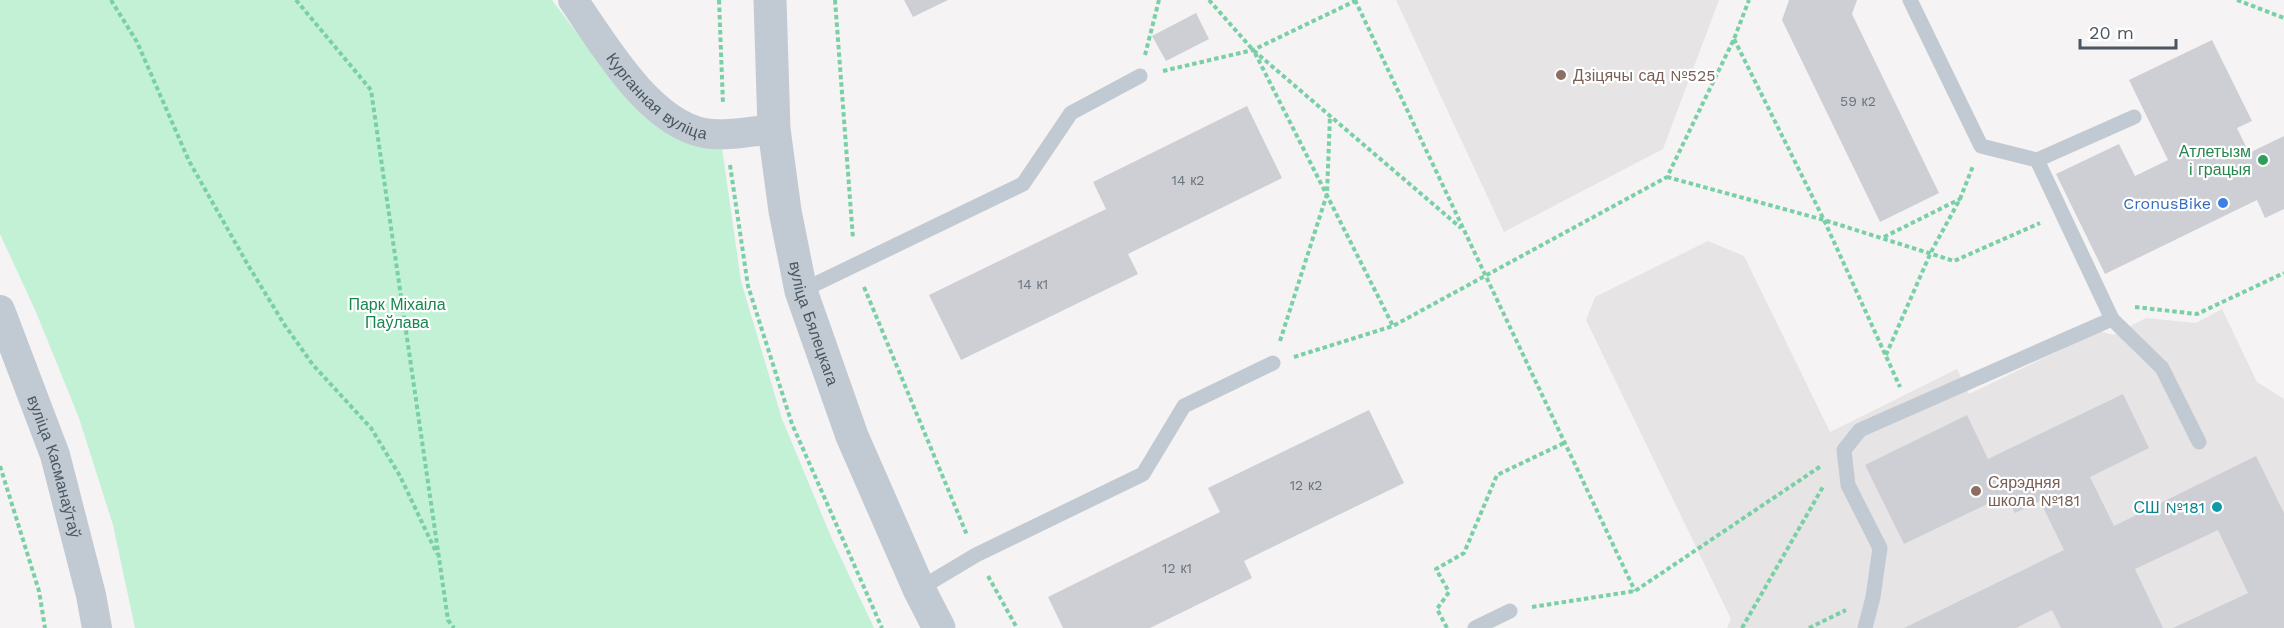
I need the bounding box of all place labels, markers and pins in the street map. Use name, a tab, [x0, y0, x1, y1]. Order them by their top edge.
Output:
place label: Дзіцячы сад №525	[1573, 66, 1716, 85]
marker: Дзіцячы сад №525	[1554, 68, 1568, 82]
place label: Атлетызм і грацыя	[2179, 142, 2251, 179]
marker: Атлетызм і грацыя	[2256, 153, 2270, 167]
place label: CronusBike	[2123, 194, 2211, 213]
marker: CronusBike	[2216, 196, 2230, 210]
place label: Сярэдняя школа №181	[1988, 473, 2080, 510]
marker: Сярэдняя школа №181	[1969, 484, 1983, 498]
place label: СШ №181	[2133, 498, 2205, 517]
marker: СШ №181	[2210, 500, 2224, 514]

